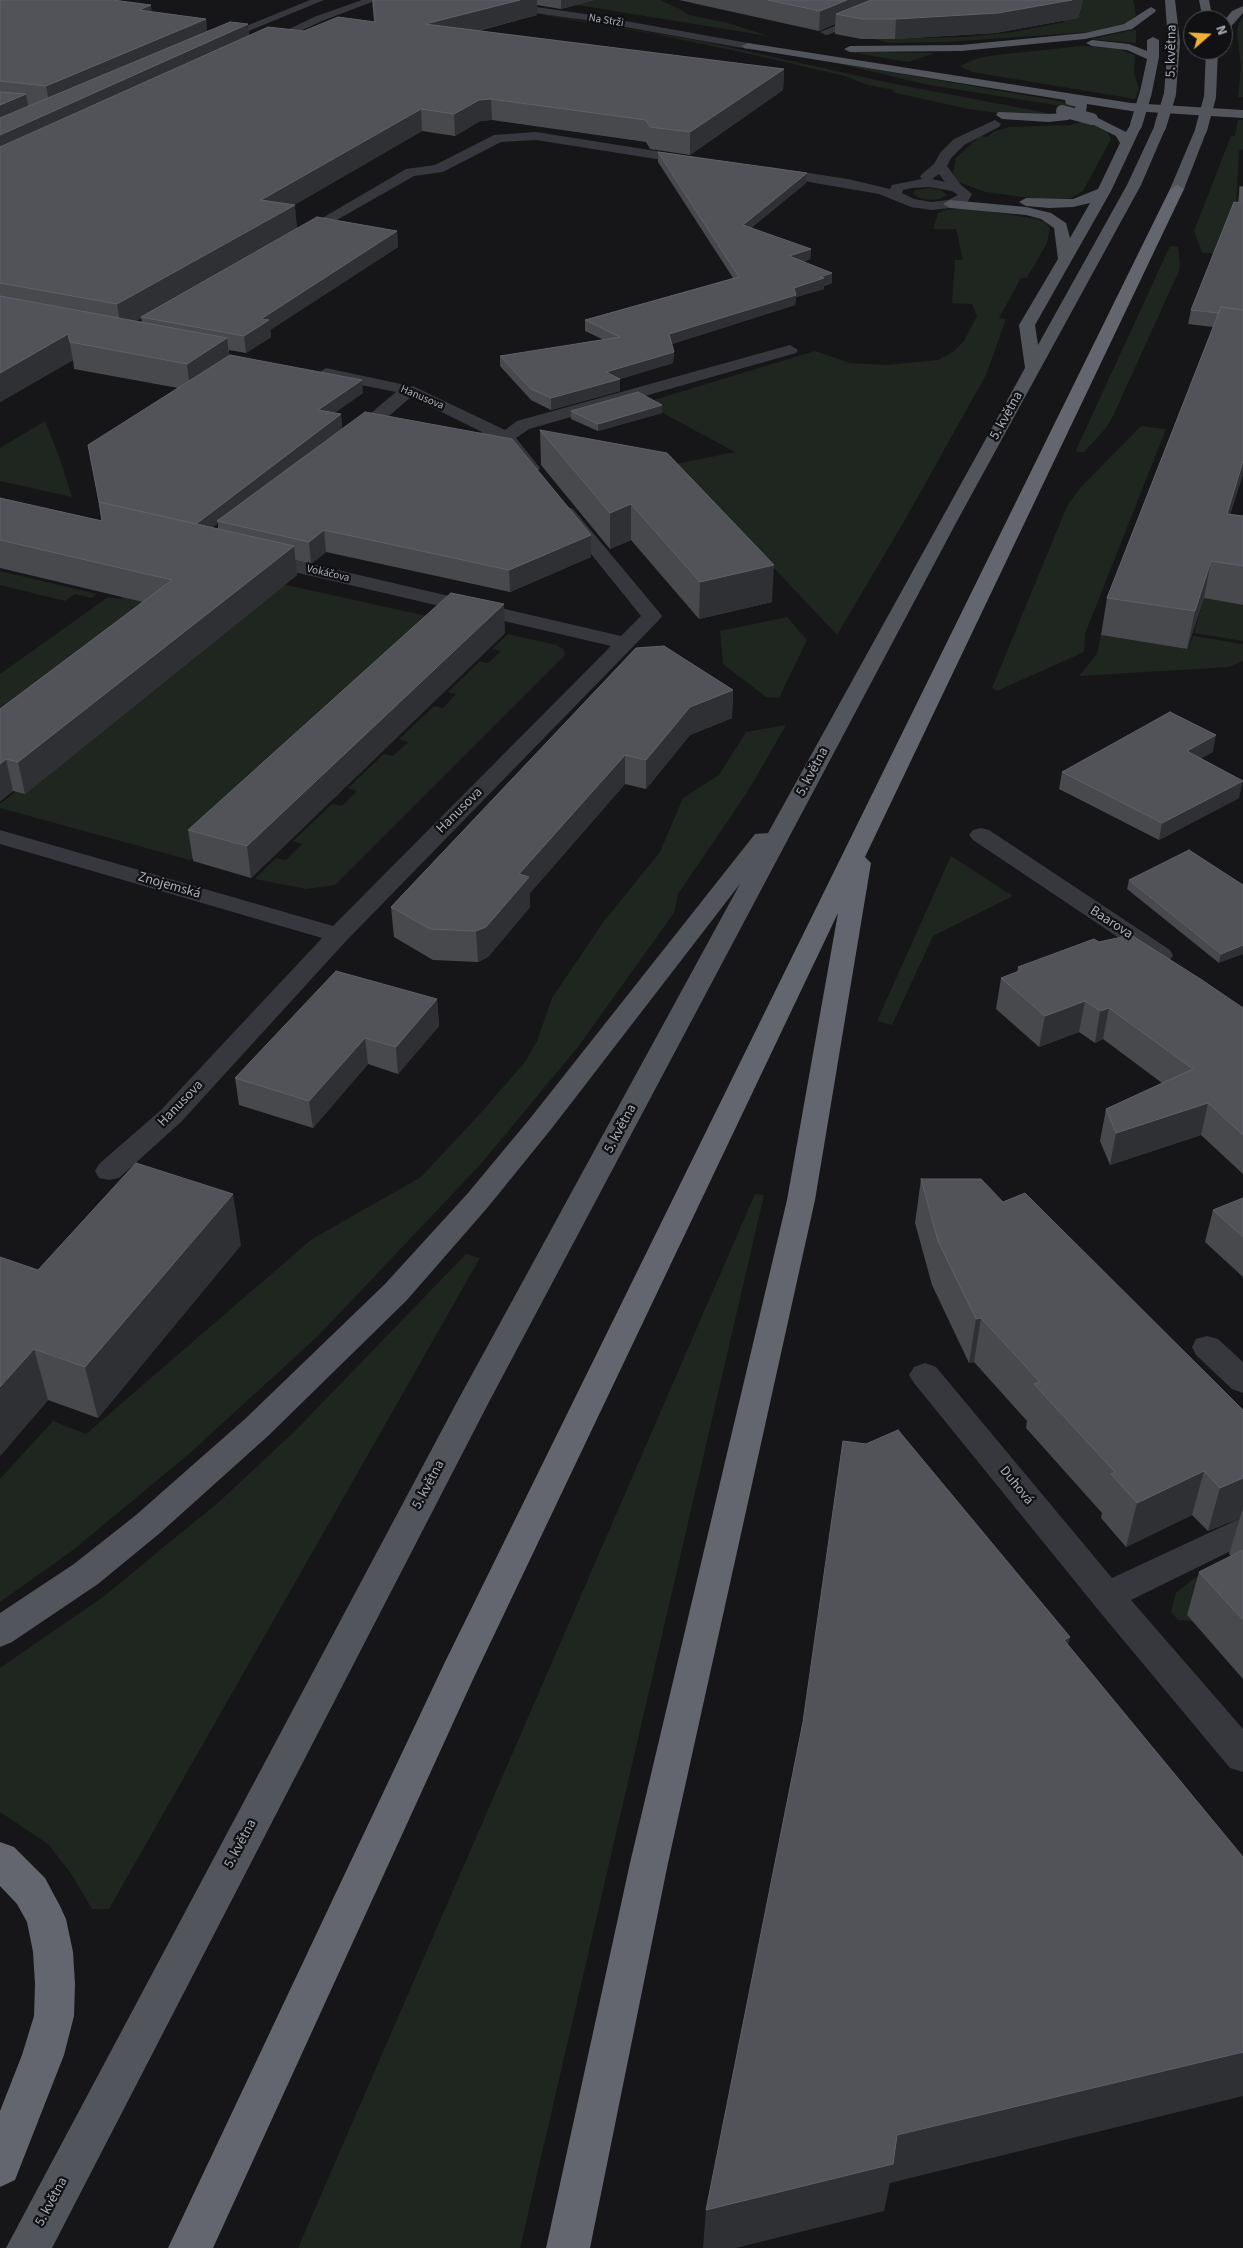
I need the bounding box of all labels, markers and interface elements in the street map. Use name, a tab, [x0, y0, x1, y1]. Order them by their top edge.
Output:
north arrow	[1183, 10, 1233, 60]
street label: Na Strži	[588, 12, 624, 30]
text: N	[1210, 23, 1232, 38]
street label: 5. května	[1163, 24, 1181, 78]
street label: Hanusova	[398, 383, 446, 413]
street label: 5. května	[987, 389, 1027, 443]
street label: Vokáčova	[305, 563, 351, 585]
street label: 5. května	[793, 745, 833, 799]
street label: Hanusova	[433, 784, 487, 838]
street label: Znojemská	[136, 869, 202, 903]
street label: Baarova	[1086, 903, 1136, 943]
street label: Hanusova	[155, 1077, 207, 1131]
street label: 5. května	[601, 1102, 641, 1156]
street label: 5. května	[409, 1458, 449, 1512]
street label: Duhová	[995, 1463, 1037, 1509]
street label: 5. května	[221, 1817, 261, 1871]
street label: 5. května	[32, 2175, 72, 2229]

